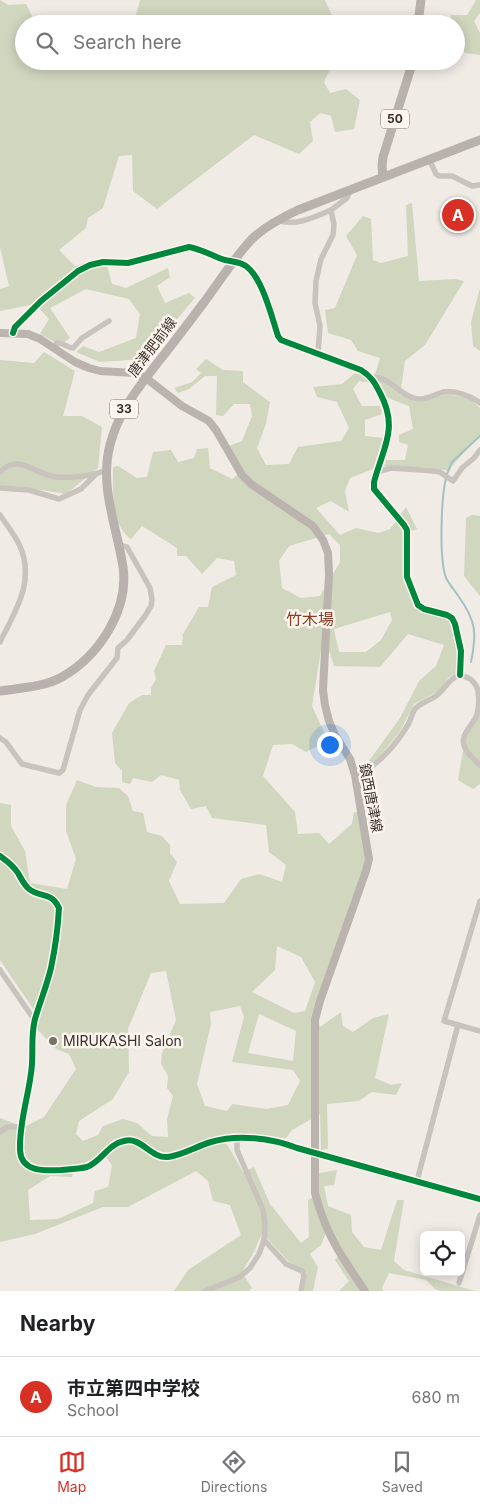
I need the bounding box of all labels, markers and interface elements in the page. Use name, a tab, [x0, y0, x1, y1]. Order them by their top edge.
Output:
search box	[15, 15, 465, 70]
icon: search	[33, 29, 61, 57]
text: Search here	[73, 31, 182, 54]
road number: 50	[381, 110, 409, 128]
pin: A	[442, 196, 474, 234]
street label: 唐津肥前線	[124, 314, 179, 380]
road number: 33	[110, 399, 138, 418]
district label: 竹木場	[286, 609, 334, 629]
your location	[317, 732, 343, 758]
street label: 鎮西唐津線	[356, 762, 387, 834]
place label: MIRUKASHI Salon	[63, 1032, 182, 1049]
marker: MIRUKASHI Salon	[47, 1035, 59, 1047]
map controls	[420, 1231, 465, 1276]
button: locate	[420, 1231, 465, 1276]
text: Nearby	[20, 1311, 95, 1336]
text: 市立第四中学校	[67, 1377, 200, 1400]
text: A	[30, 1387, 42, 1407]
text: 680 m	[412, 1387, 460, 1407]
text: School	[67, 1400, 119, 1420]
tab: Map	[57, 1448, 86, 1495]
tab: Directions	[201, 1448, 267, 1495]
tab: Saved	[382, 1448, 423, 1495]

